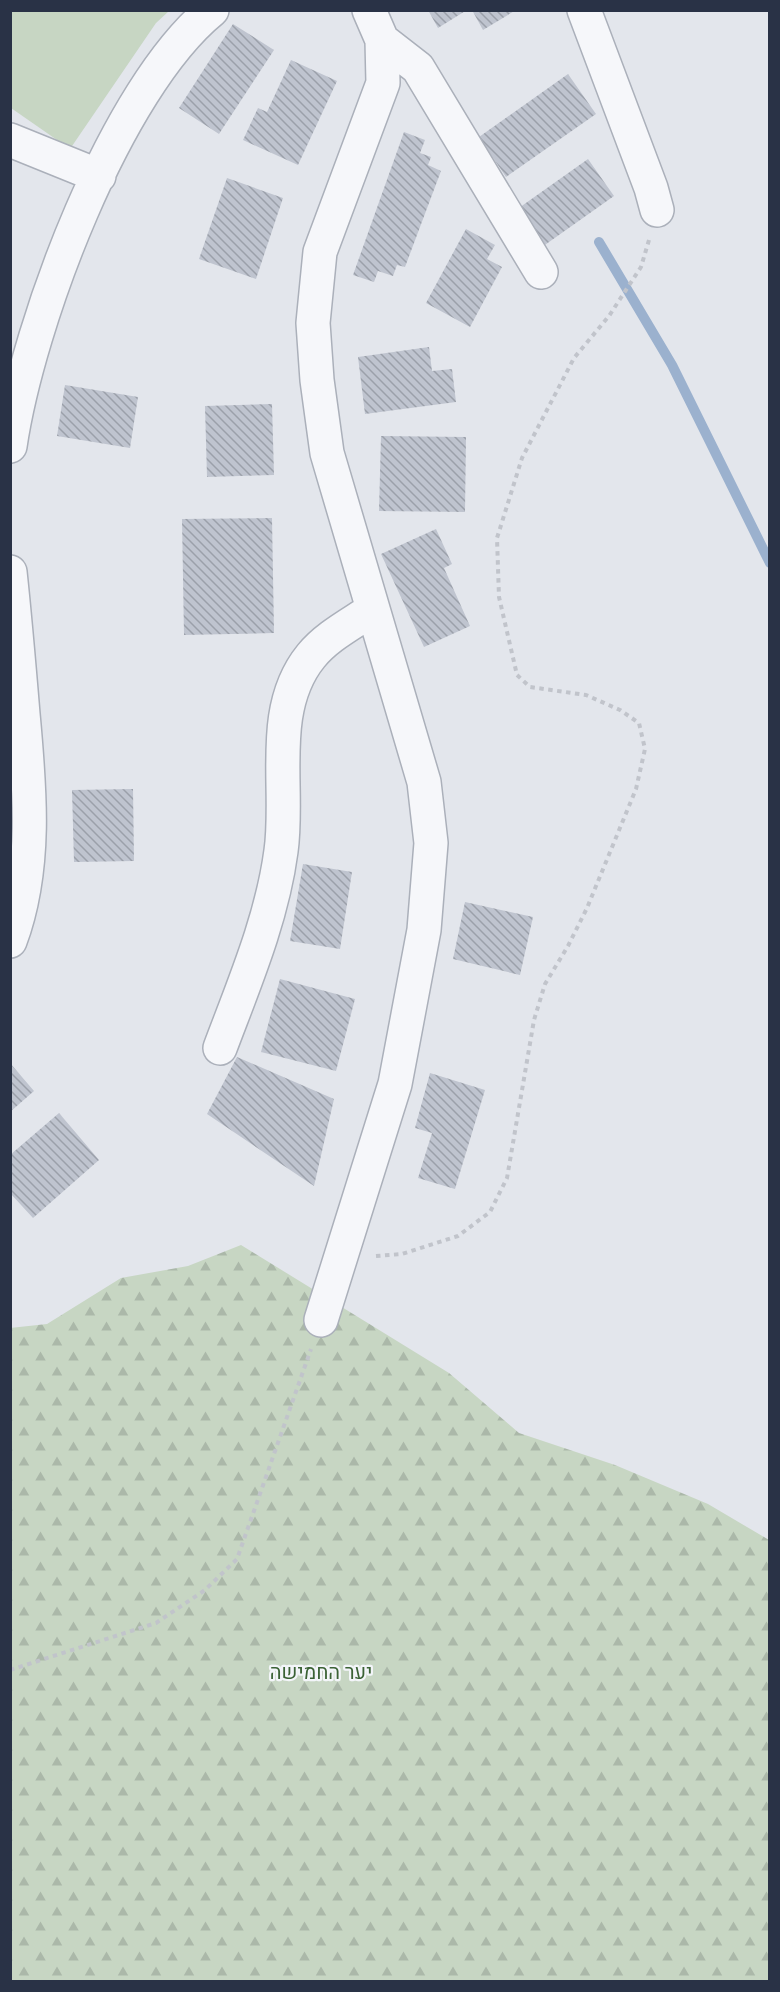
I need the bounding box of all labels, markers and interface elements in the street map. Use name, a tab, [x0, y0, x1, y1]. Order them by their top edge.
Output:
park label: יער החמישה	[270, 1658, 372, 1685]

